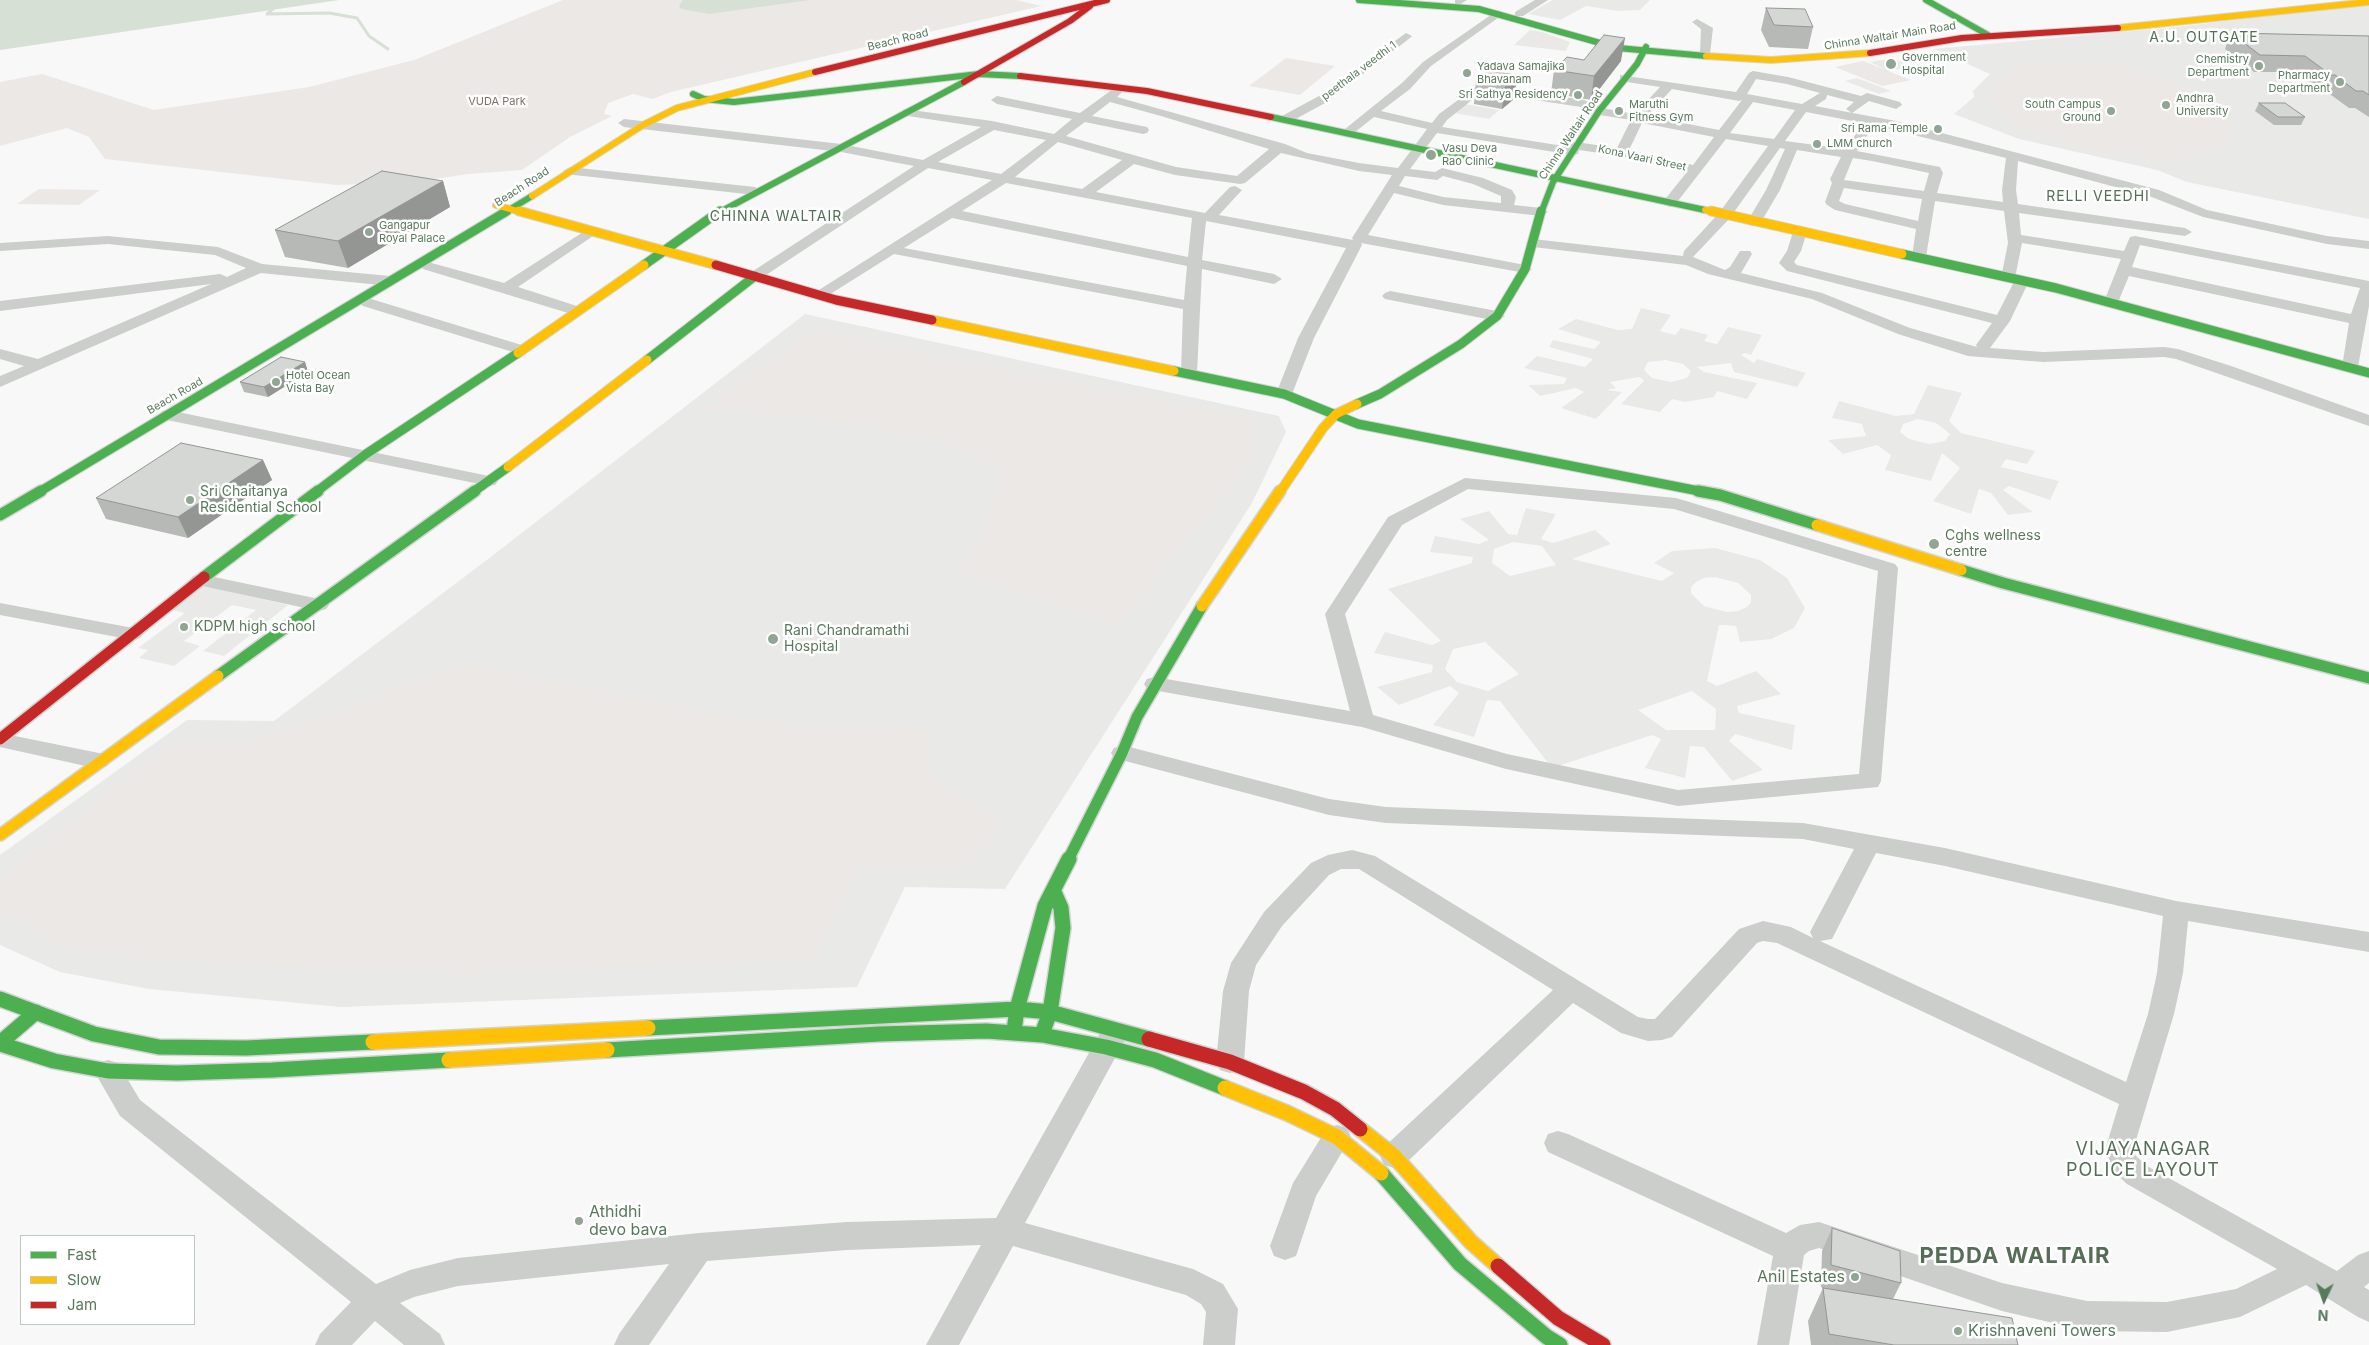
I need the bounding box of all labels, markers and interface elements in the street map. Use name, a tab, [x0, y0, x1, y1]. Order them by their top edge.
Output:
street label: Chinna Waltair Main Road	[1823, 19, 1957, 53]
street label: Beach Road	[866, 26, 930, 54]
district label: A.U. OUTGATE	[2148, 30, 2260, 46]
street label: peethala veedhi 1	[1319, 39, 1399, 103]
place label: Government Hospital	[1902, 51, 1966, 77]
place label: Chemistry Department	[2188, 53, 2249, 79]
marker: Government Hospital	[1884, 57, 1898, 71]
place label: Yadava Samajika Bhavanam	[1477, 60, 1565, 86]
marker: Chemistry Department	[2253, 60, 2265, 72]
marker: Yadava Samajika Bhavanam	[1461, 67, 1473, 79]
place label: Pharmacy Department	[2269, 69, 2330, 95]
marker: Pharmacy Department	[2334, 76, 2346, 88]
place label: Sri Sathya Residency	[1459, 88, 1568, 102]
street label: Chinna Waltair Road	[1536, 88, 1606, 182]
marker: Sri Sathya Residency	[1572, 89, 1584, 101]
place label: Andhra University	[2176, 92, 2228, 118]
park label: VUDA Park	[468, 95, 526, 109]
place label: Maruthi Fitness Gym	[1629, 98, 1693, 124]
place label: South Campus Ground	[2025, 98, 2101, 124]
marker: Andhra University	[2160, 99, 2172, 111]
marker: Maruthi Fitness Gym	[1613, 105, 1625, 117]
marker: South Campus Ground	[2105, 105, 2117, 117]
place label: Sri Rama Temple	[1841, 122, 1928, 136]
marker: Sri Rama Temple	[1932, 123, 1944, 135]
place label: LMM church	[1827, 137, 1892, 151]
marker: LMM church	[1811, 138, 1823, 150]
place label: Vasu Deva Rao Clinic	[1442, 142, 1497, 168]
street label: Kona Vaari Street	[1597, 142, 1687, 174]
marker: Vasu Deva Rao Clinic	[1424, 148, 1438, 162]
street label: Beach Road	[492, 164, 552, 210]
district label: RELLI VEEDHI	[2045, 189, 2151, 205]
district label: CHINNA WALTAIR	[708, 209, 844, 225]
place label: Gangapur Royal Palace	[379, 219, 445, 245]
marker: Gangapur Royal Palace	[363, 226, 375, 238]
place label: Hotel Ocean Vista Bay	[286, 369, 350, 395]
street label: Beach Road	[145, 375, 205, 417]
marker: Hotel Ocean Vista Bay	[270, 376, 282, 388]
place label: Sri Chaitanya Residential School	[200, 484, 321, 516]
marker: Sri Chaitanya Residential School	[184, 494, 196, 506]
place label: Cghs wellness centre	[1945, 528, 2041, 560]
marker: Cghs wellness centre	[1927, 537, 1941, 551]
place label: KDPM high school	[194, 619, 315, 635]
marker: KDPM high school	[178, 621, 190, 633]
place label: Rani Chandramathi Hospital	[784, 623, 909, 656]
marker: Rani Chandramathi Hospital	[766, 632, 780, 646]
district label: VIJAYANAGAR POLICE LAYOUT	[2064, 1139, 2222, 1182]
place label: Athidhi devo bava	[589, 1202, 667, 1240]
marker: Athidhi devo bava	[573, 1215, 585, 1227]
legend	[20, 1235, 195, 1325]
district label: PEDDA WALTAIR	[1918, 1243, 2112, 1269]
text: Fast	[67, 1245, 97, 1264]
place label: Anil Estates	[1757, 1267, 1845, 1287]
text: Slow	[67, 1270, 101, 1289]
marker: Anil Estates	[1849, 1271, 1861, 1283]
north arrow	[2299, 1275, 2349, 1325]
text: Jam	[67, 1295, 97, 1314]
text: N	[2317, 1307, 2329, 1324]
place label: Krishnaveni Towers	[1968, 1321, 2116, 1341]
marker: Krishnaveni Towers	[1952, 1325, 1964, 1337]

